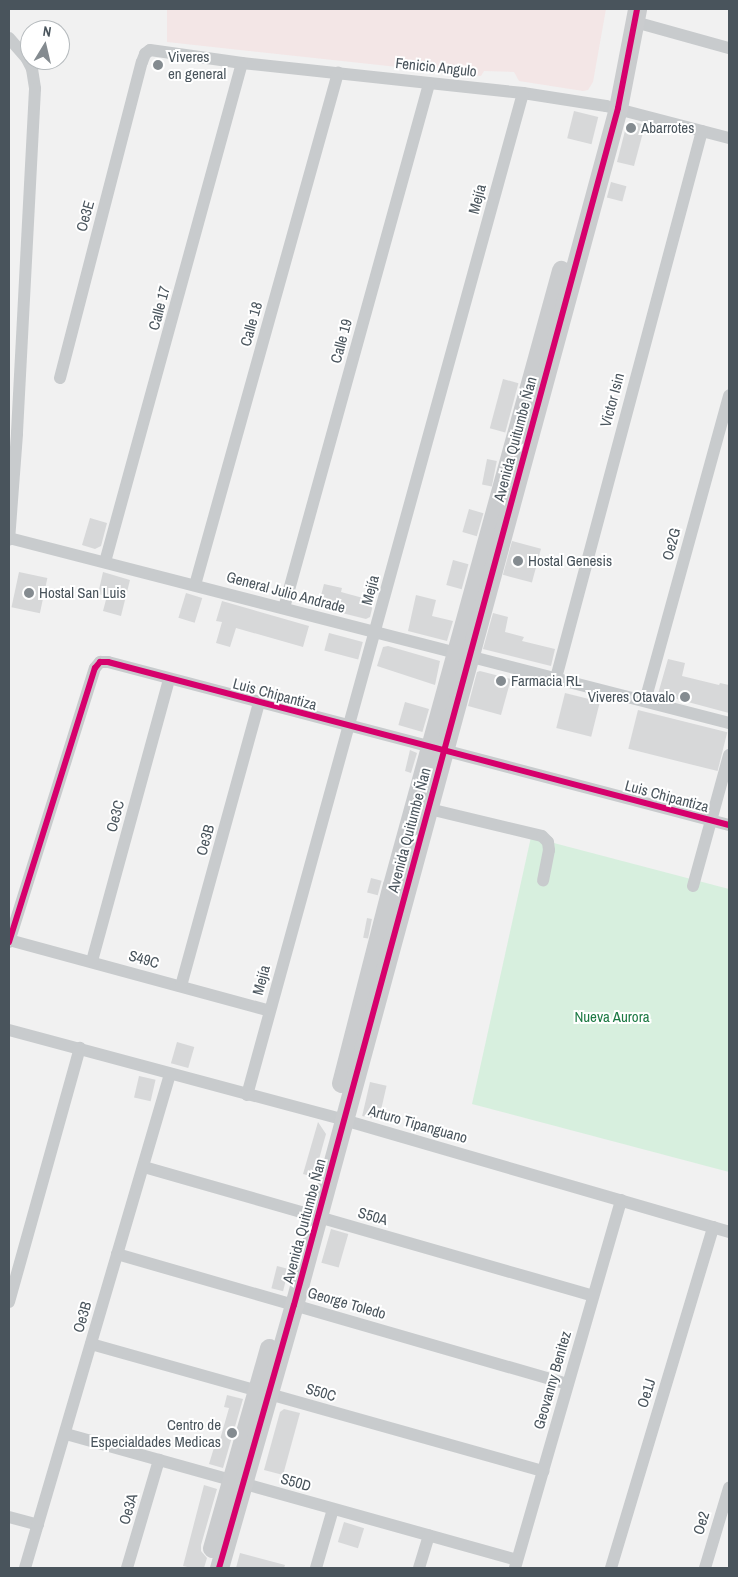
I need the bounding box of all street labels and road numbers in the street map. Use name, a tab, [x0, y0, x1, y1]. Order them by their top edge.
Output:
street label: Fenicio Angulo	[394, 54, 478, 80]
street label: Mejía	[464, 182, 490, 216]
street label: Oe3E	[72, 198, 98, 234]
street label: Calle 17	[144, 284, 174, 332]
street label: Calle 18	[236, 300, 266, 348]
street label: Calle 19	[326, 317, 356, 365]
street label: Victor Isin	[596, 371, 628, 429]
street label: Avenida Quitumbe Ñan	[490, 375, 540, 503]
street label: Oe2G	[658, 526, 684, 562]
street label: General Julio Andrade	[224, 567, 348, 617]
street label: Mejía	[357, 573, 383, 607]
street label: Luis Chipantiza	[231, 674, 319, 714]
street label: Avenida Quitumbe Ñan	[384, 766, 434, 894]
street label: Luis Chipantiza	[623, 776, 711, 816]
street label: Oe3C	[102, 798, 128, 834]
street label: Oe3B	[192, 822, 218, 858]
street label: S49C	[127, 946, 161, 972]
street label: Mejía	[248, 963, 274, 997]
street label: Arturo Tipanguano	[366, 1101, 470, 1147]
street label: Avenida Quitumbe Ñan	[279, 1157, 329, 1285]
street label: S50A	[356, 1203, 390, 1229]
street label: George Toledo	[306, 1283, 388, 1323]
street label: Oe3B	[69, 1299, 95, 1335]
street label: Geovanny Benitez	[529, 1329, 575, 1431]
street label: Oe1J	[633, 1376, 659, 1410]
street label: S50C	[304, 1379, 338, 1405]
street label: S50D	[279, 1469, 313, 1495]
street label: Oe3A	[115, 1491, 141, 1527]
street label: Oe2	[689, 1509, 713, 1537]

